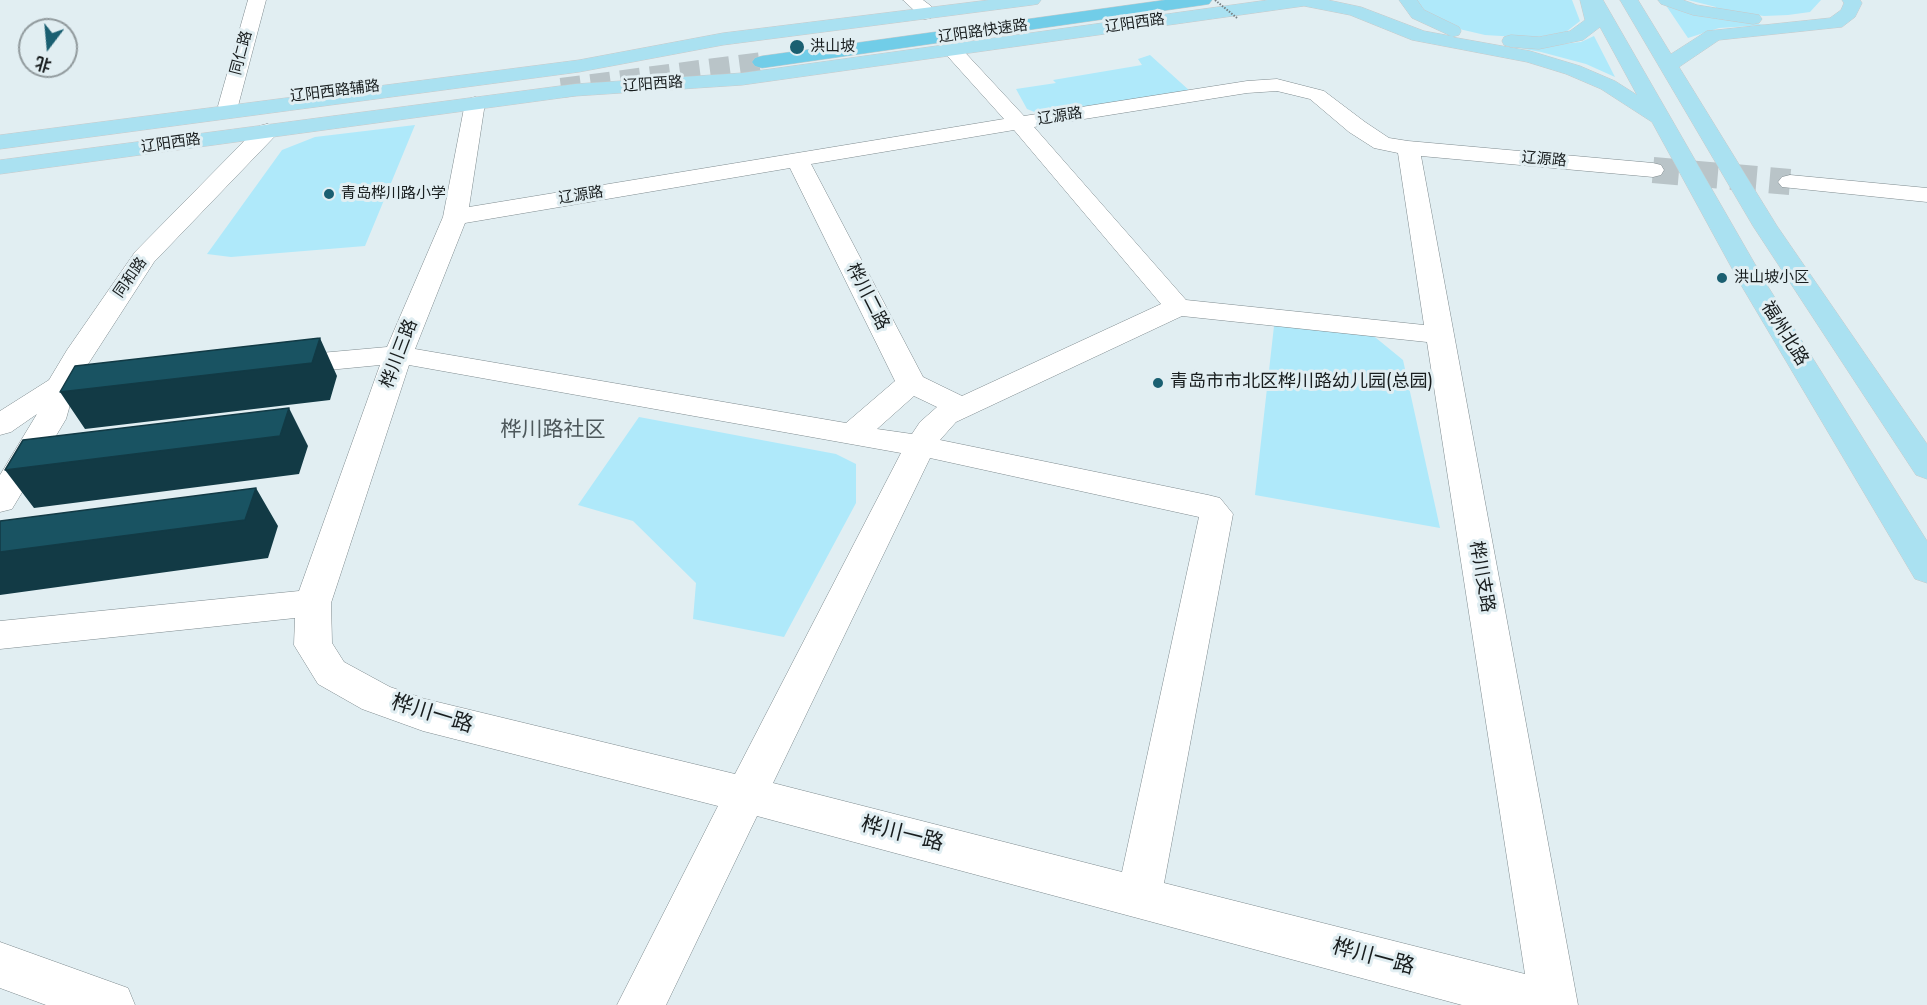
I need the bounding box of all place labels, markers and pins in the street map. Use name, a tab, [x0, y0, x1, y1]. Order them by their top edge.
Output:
marker: 洪山坡	[788, 38, 806, 56]
place label: 洪山坡	[810, 38, 855, 56]
place label: 青岛桦川路小学	[341, 185, 446, 203]
marker: 青岛桦川路小学	[322, 187, 336, 201]
place label: 洪山坡小区	[1734, 269, 1809, 287]
marker: 洪山坡小区	[1715, 271, 1729, 285]
place label: 青岛市市北区桦川路幼儿园(总园)	[1170, 372, 1433, 394]
marker: 青岛市市北区桦川路幼儿园(总园)	[1151, 376, 1165, 390]

